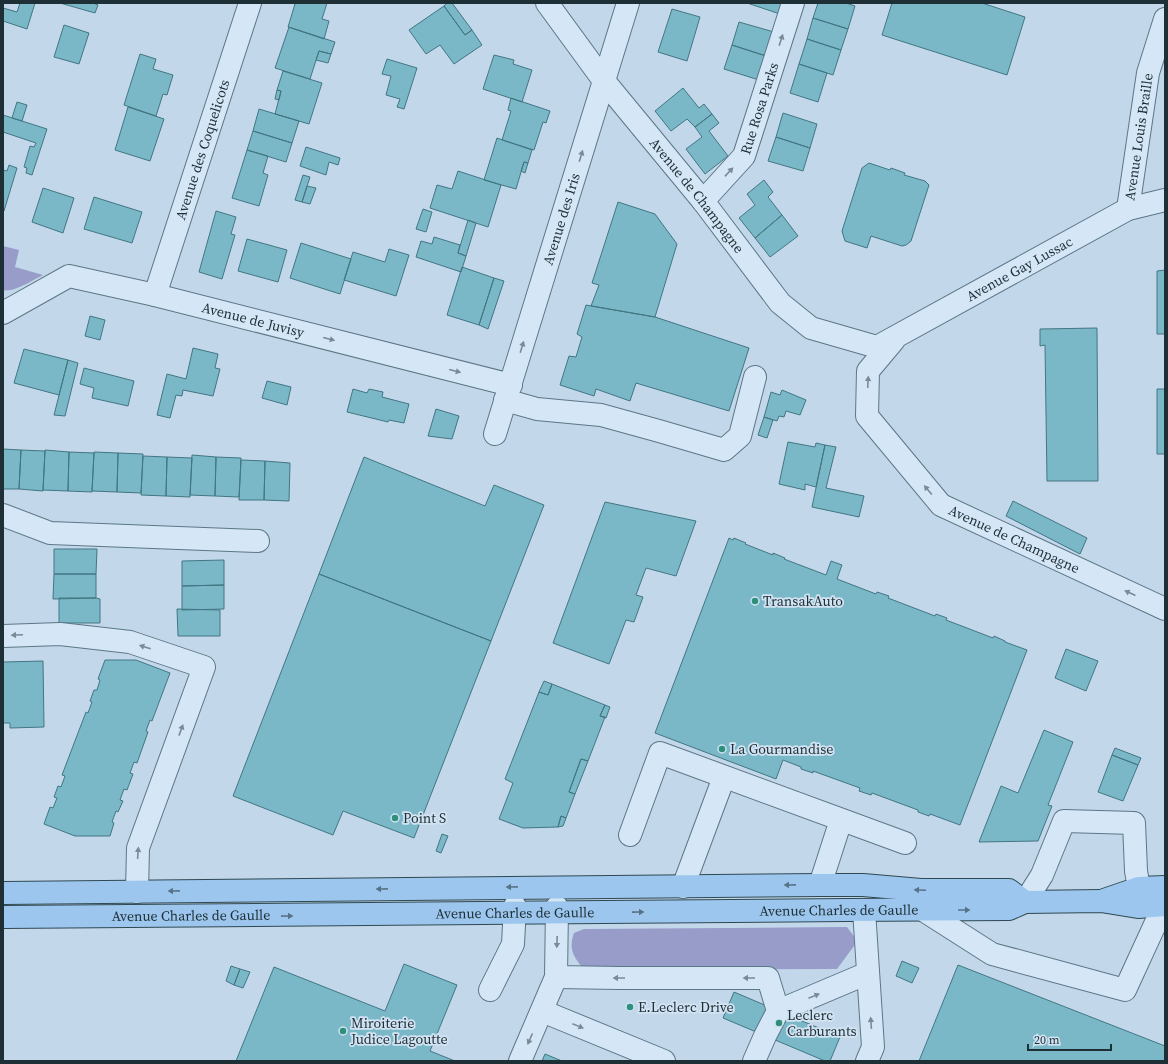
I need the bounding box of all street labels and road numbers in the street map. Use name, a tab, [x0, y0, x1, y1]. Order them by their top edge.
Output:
street label: Rue Rosa Parks	[735, 60, 783, 157]
street label: Avenue Louis Braille	[1119, 72, 1158, 202]
street label: Avenue des Coquelicots	[170, 77, 235, 222]
street label: Avenue de Champagne	[645, 133, 749, 257]
street label: Avenue des Iris	[538, 171, 585, 267]
street label: Avenue Gay Lussac	[963, 231, 1076, 306]
street label: Avenue de Juvisy	[200, 297, 307, 343]
street label: Avenue de Champagne	[945, 500, 1083, 578]
street label: Avenue Charles de Gaulle	[759, 900, 918, 921]
street label: Avenue Charles de Gaulle	[436, 902, 594, 923]
street label: Avenue Charles de Gaulle	[112, 905, 270, 926]

